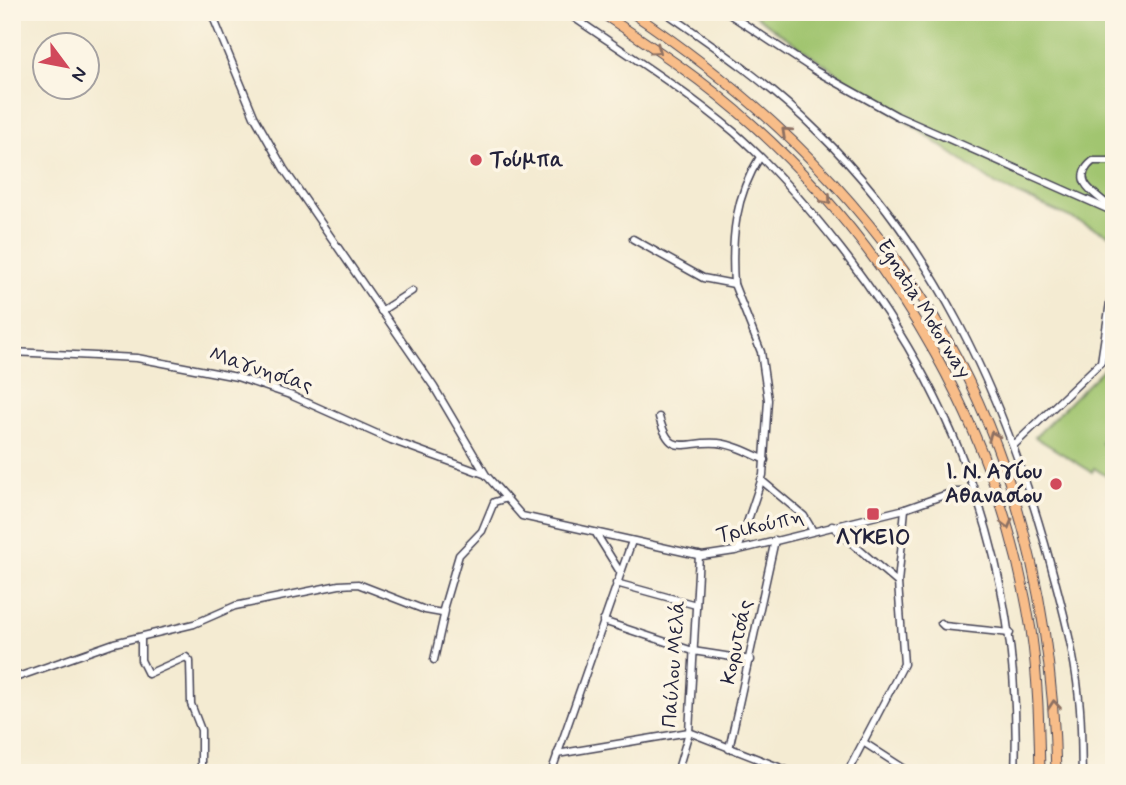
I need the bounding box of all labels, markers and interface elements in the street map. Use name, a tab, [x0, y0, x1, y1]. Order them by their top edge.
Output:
north arrow	[32, 32, 102, 102]
one-way arrow	[649, 42, 662, 54]
text: N	[65, 62, 93, 86]
one-way arrow	[781, 128, 794, 141]
place label: Τούμπα	[489, 146, 564, 174]
marker: Τούμπα	[468, 152, 484, 168]
one-way arrow	[819, 191, 831, 204]
street label: Egnatia Motorway	[870, 234, 978, 384]
street label: Μαγνησίας	[206, 340, 316, 400]
one-way arrow	[988, 431, 1002, 443]
place label: Ι. Ν. Αγίου Αθανασίου	[945, 458, 1043, 510]
marker: Ι. Ν. Αγίου Αθανασίου	[1048, 476, 1064, 492]
street label: Τρικούπη	[714, 502, 806, 550]
marker: ΛΥΚΕΙΟ	[865, 506, 881, 522]
one-way arrow	[999, 518, 1013, 530]
place label: ΛΥΚΕΙΟ	[836, 524, 910, 552]
street label: Κορυτσάς	[714, 597, 760, 687]
street label: Παύλου Μελά	[656, 599, 692, 729]
one-way arrow	[1047, 699, 1062, 710]

